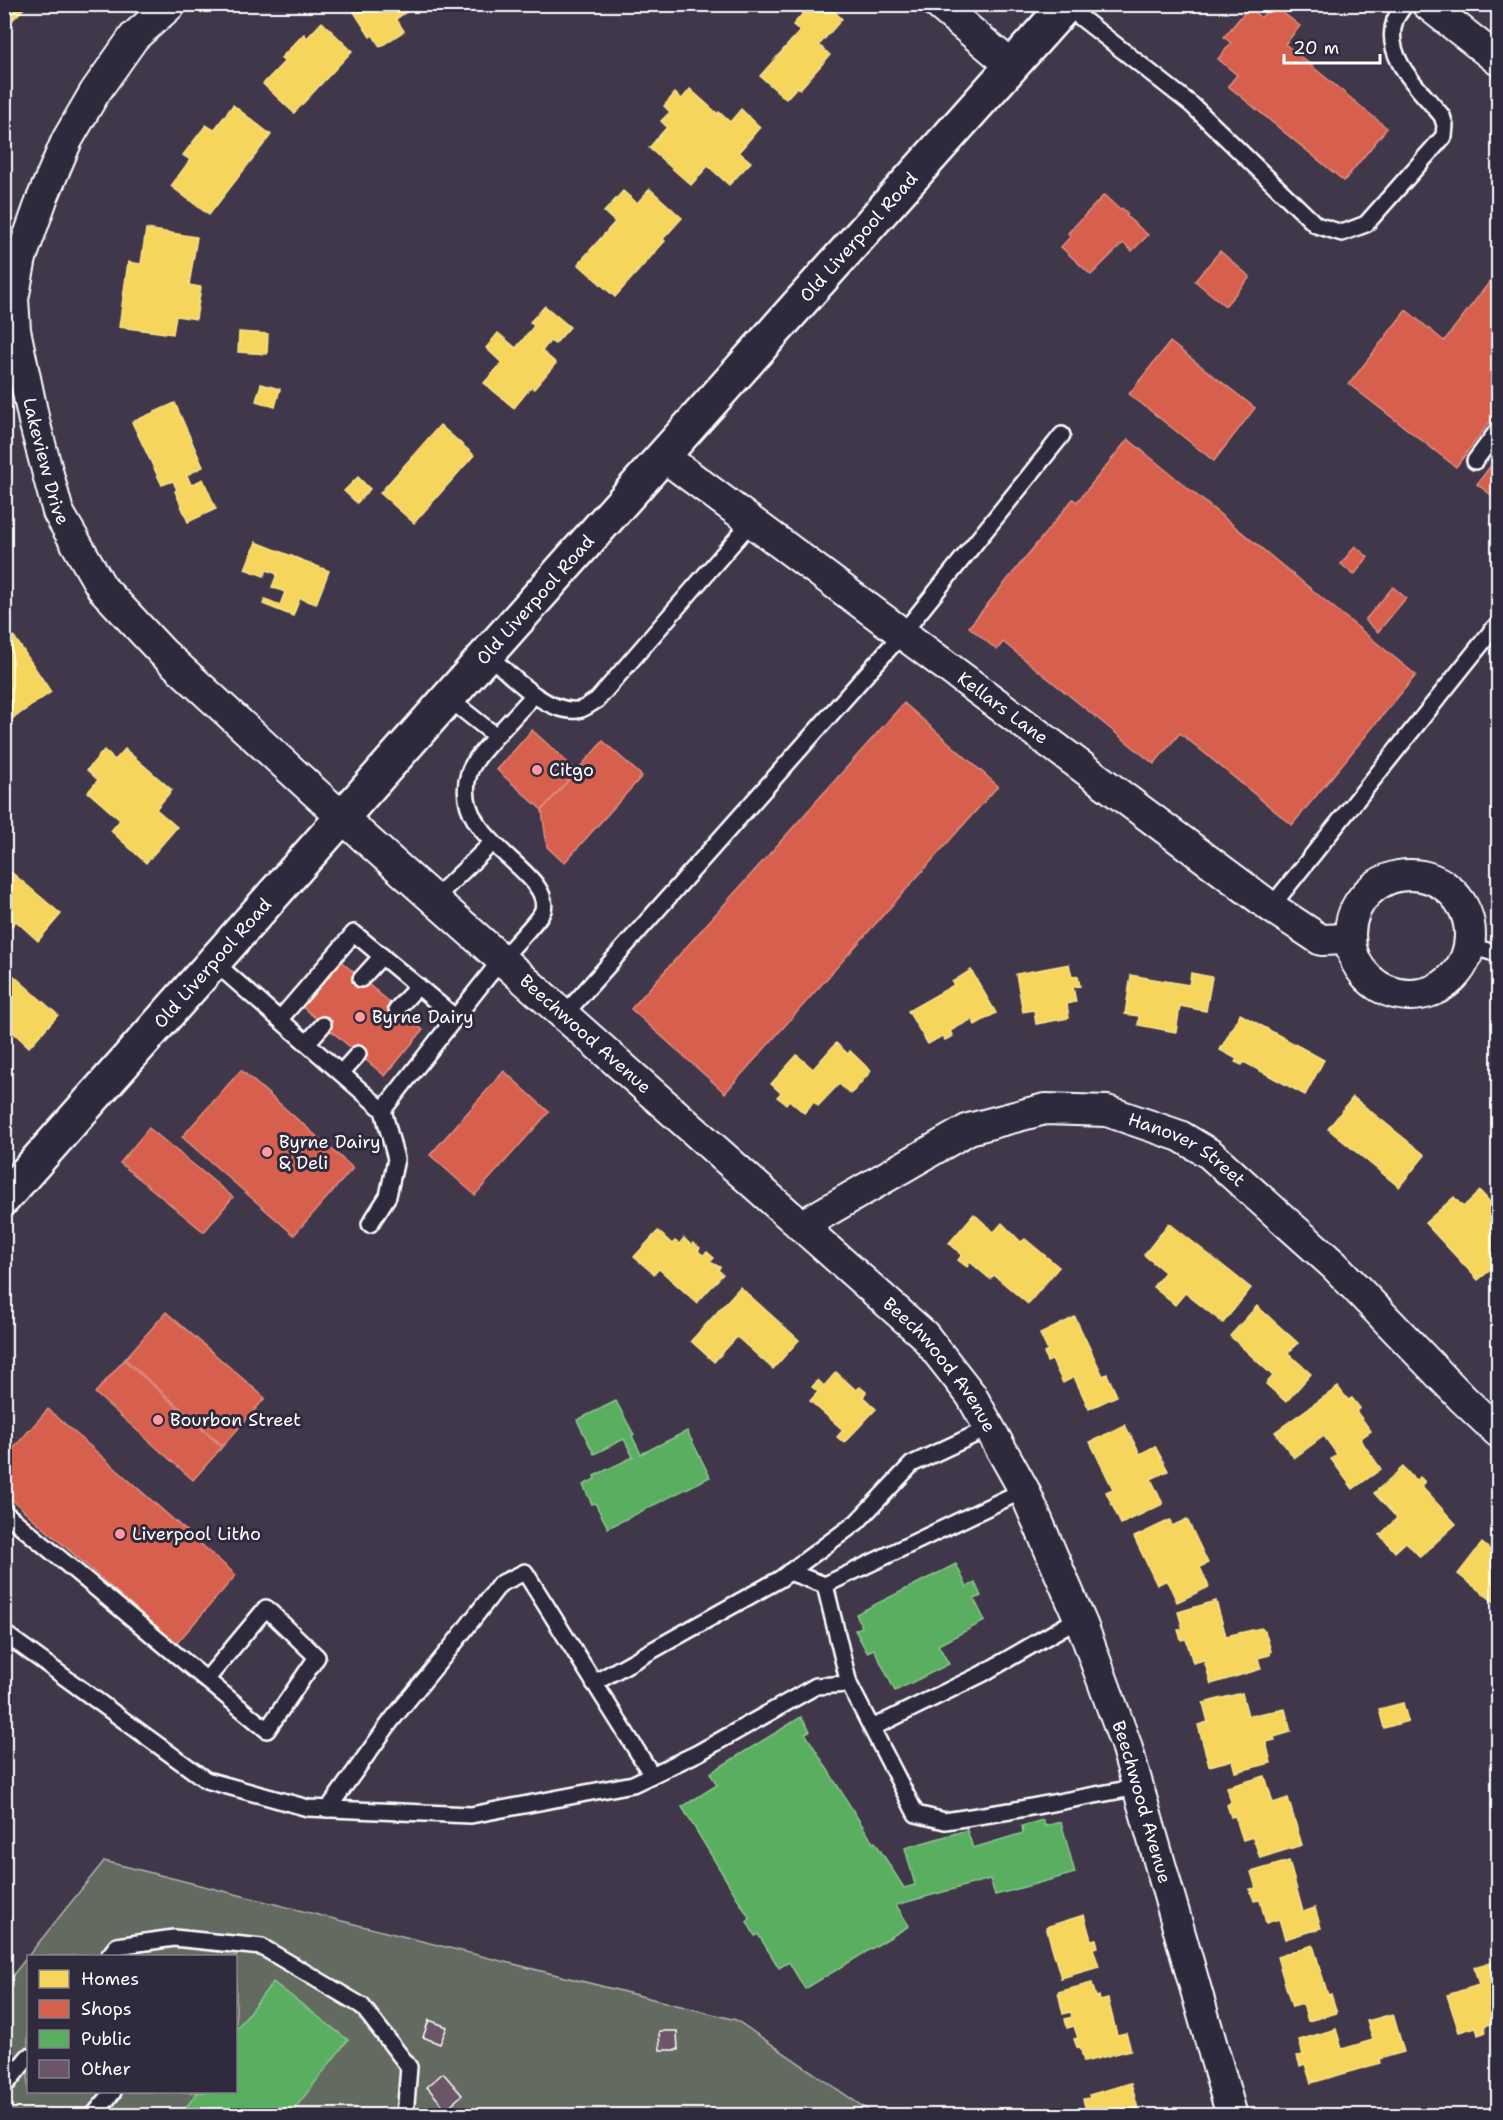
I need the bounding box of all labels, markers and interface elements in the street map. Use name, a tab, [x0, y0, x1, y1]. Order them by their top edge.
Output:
scale bar	[1284, 27, 1380, 65]
text: 20 m	[1293, 36, 1339, 60]
street label: Old Liverpool Road	[794, 167, 923, 307]
street label: Lakeview Drive	[17, 396, 75, 529]
street label: Old Liverpool Road	[471, 530, 599, 670]
street label: Kellars Lane	[952, 666, 1053, 750]
place label: Citgo	[549, 758, 594, 782]
marker: Citgo	[530, 763, 544, 777]
street label: Old Liverpool Road	[148, 893, 277, 1033]
street label: Beechwood Avenue	[514, 969, 656, 1099]
place label: Byrne Dairy	[372, 1005, 474, 1029]
marker: Byrne Dairy	[353, 1010, 367, 1024]
street label: Hanover Street	[1125, 1107, 1251, 1192]
place label: Byrne Dairy & Deli	[279, 1130, 381, 1175]
marker: Byrne Dairy & Deli	[260, 1145, 274, 1159]
street label: Beechwood Avenue	[878, 1292, 1001, 1437]
place label: Bourbon Street	[170, 1408, 301, 1432]
marker: Bourbon Street	[151, 1413, 165, 1427]
place label: Liverpool Litho	[132, 1522, 261, 1546]
marker: Liverpool Litho	[113, 1527, 127, 1541]
street label: Beechwood Avenue	[1106, 1717, 1177, 1886]
legend	[27, 1955, 237, 2093]
text: Homes	[81, 1967, 139, 1991]
text: Shops	[81, 1997, 132, 2021]
text: Public	[81, 2027, 131, 2051]
text: Other	[81, 2057, 131, 2081]

